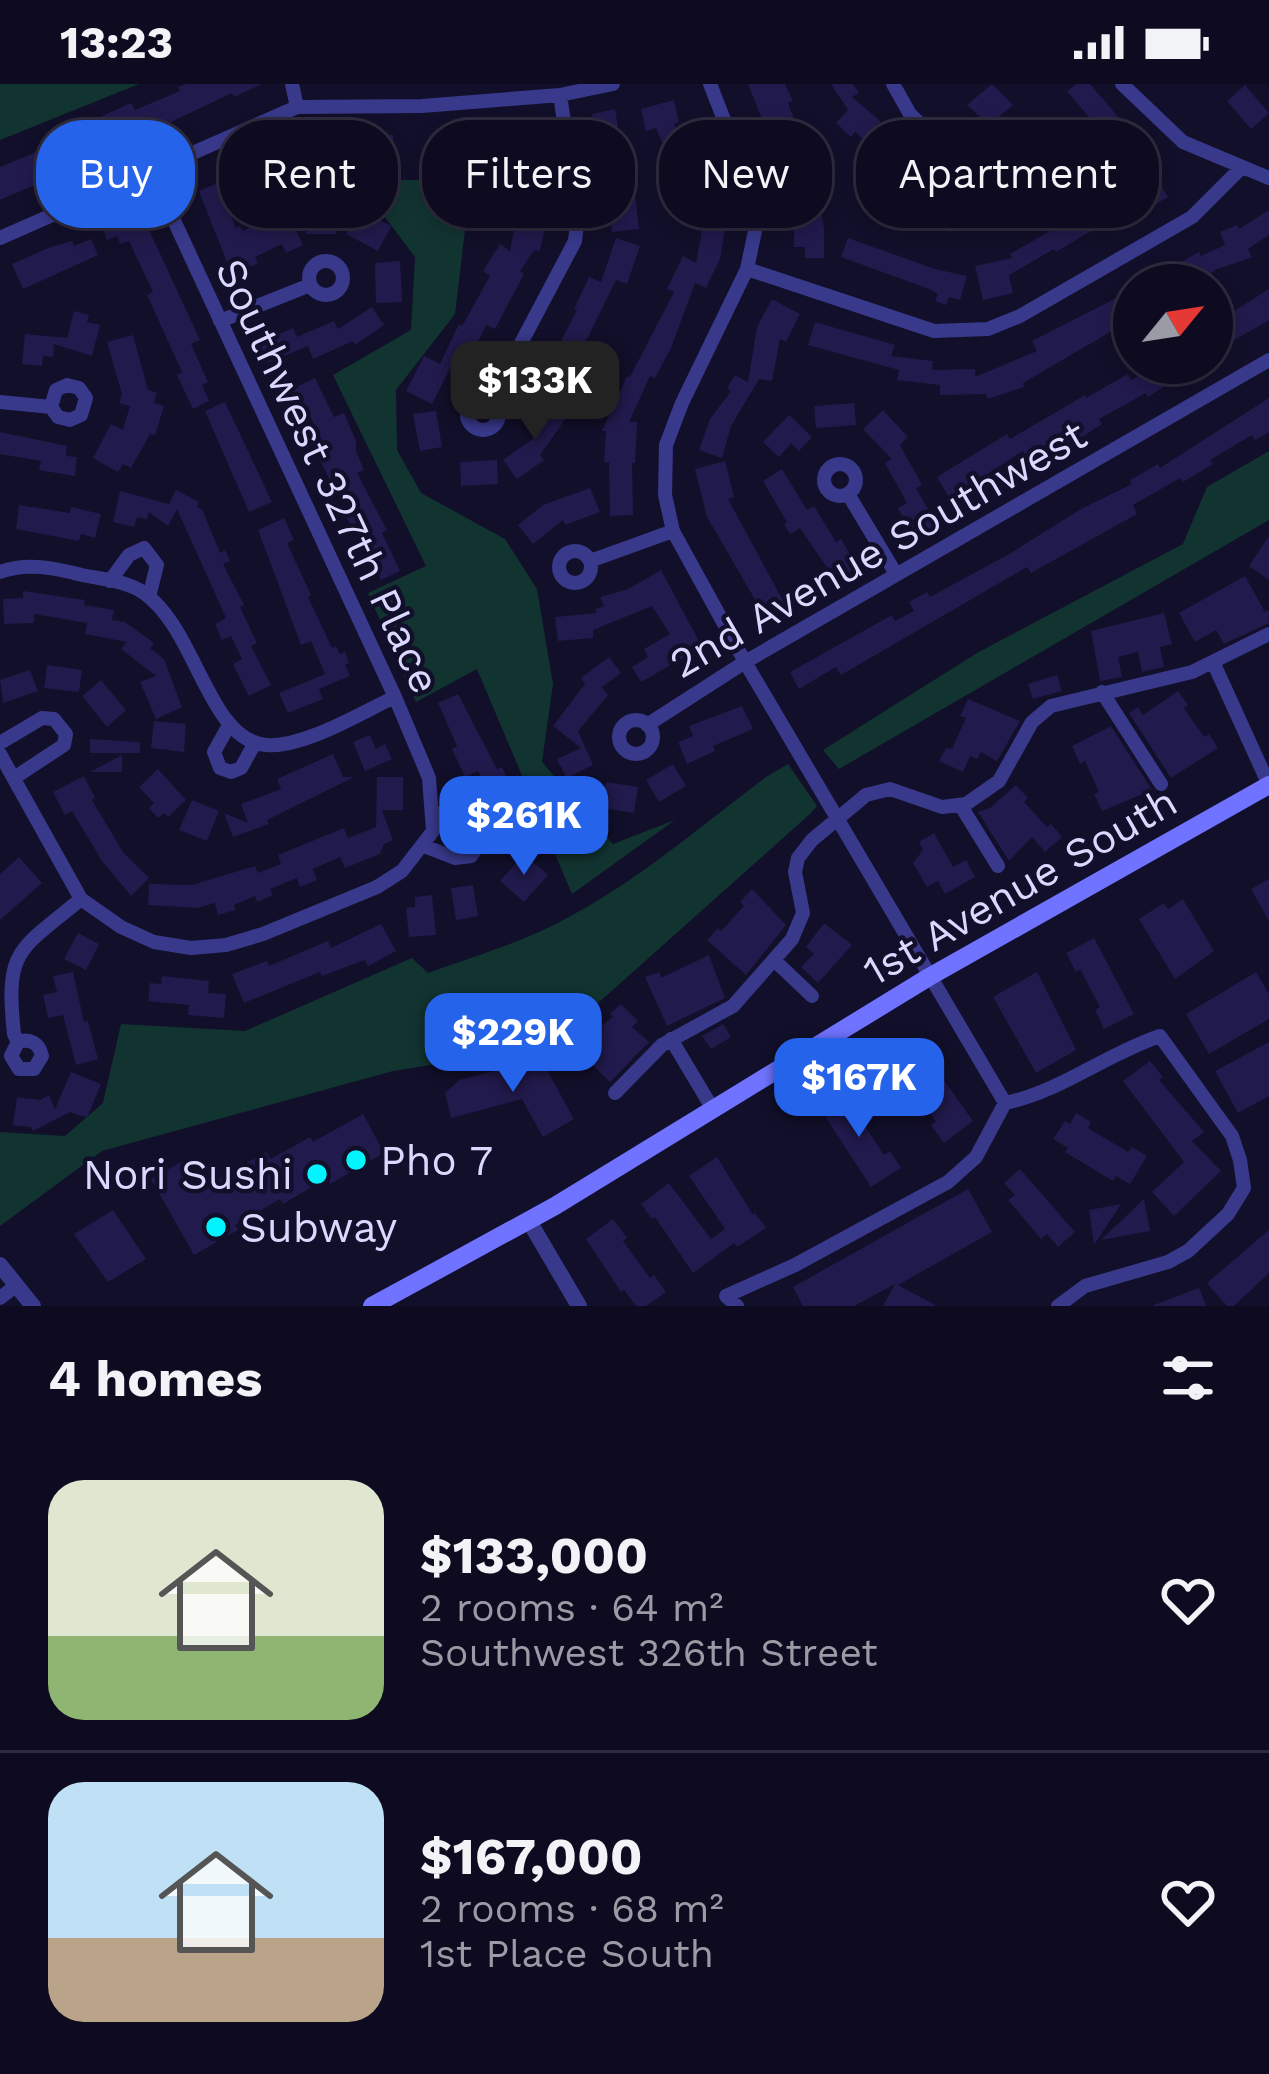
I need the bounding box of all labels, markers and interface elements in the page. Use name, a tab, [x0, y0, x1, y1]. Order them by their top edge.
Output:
text: 13:23	[60, 16, 173, 69]
chip: Buy	[36, 120, 195, 228]
chip: Rent	[219, 120, 398, 228]
chip: Filters	[422, 120, 635, 228]
chip: New	[659, 120, 832, 228]
chip: Apartment	[856, 120, 1159, 228]
street label: Southwest 327th Place	[206, 251, 450, 701]
north arrow	[1113, 264, 1233, 384]
map controls	[1113, 264, 1233, 384]
pin: $133K	[451, 341, 619, 443]
text: $133K	[477, 357, 593, 402]
street label: 2nd Avenue Southwest	[661, 410, 1095, 688]
pin: $261K	[440, 776, 608, 878]
street label: 1st Avenue South	[855, 776, 1185, 996]
text: $261K	[466, 792, 582, 837]
pin: $229K	[429, 993, 597, 1095]
text: $229K	[452, 1009, 574, 1054]
pin: $167K	[775, 1038, 943, 1140]
text: $167K	[801, 1054, 917, 1099]
place label: Pho 7	[380, 1136, 493, 1185]
marker: Pho 7	[343, 1147, 369, 1173]
place label: Nori Sushi	[83, 1150, 293, 1199]
marker: Nori Sushi	[304, 1161, 330, 1187]
place label: Subway	[240, 1203, 397, 1252]
marker: Subway	[203, 1214, 229, 1240]
icon: filters	[1155, 1345, 1221, 1411]
text: 4 homes	[48, 1349, 262, 1408]
text: $133,000	[420, 1526, 648, 1585]
icon: home	[144, 1528, 288, 1672]
icon: heart	[1155, 1567, 1221, 1633]
text: 2 rooms · 64 m²	[420, 1585, 724, 1630]
text: Southwest 326th Street	[420, 1630, 878, 1675]
text: $167,000	[420, 1827, 643, 1886]
icon: home	[144, 1830, 288, 1974]
icon: heart	[1155, 1869, 1221, 1935]
text: 2 rooms · 68 m²	[420, 1886, 724, 1931]
text: 1st Place South	[420, 1931, 714, 1976]

